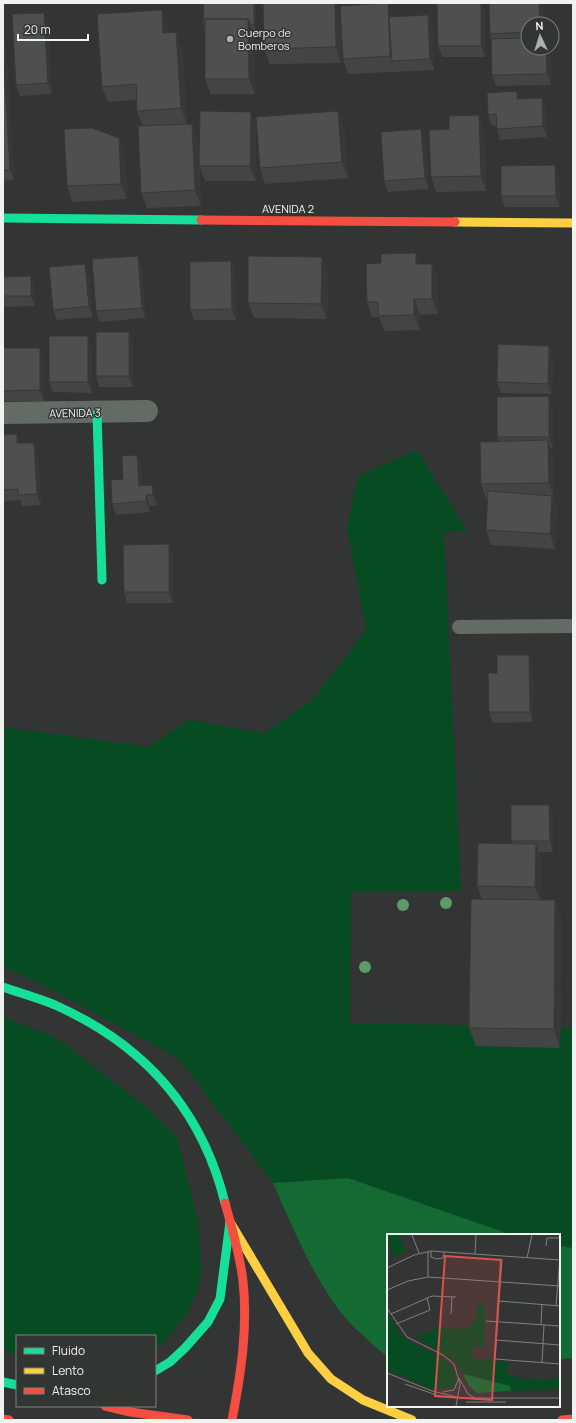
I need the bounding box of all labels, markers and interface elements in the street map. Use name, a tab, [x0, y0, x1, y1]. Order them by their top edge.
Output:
scale bar	[18, 16, 88, 42]
north arrow	[520, 16, 560, 56]
text: N	[535, 18, 544, 33]
text: 20 m	[24, 21, 51, 38]
place label: Cuerpo de Bomberos	[238, 25, 292, 53]
marker: Cuerpo de Bomberos	[225, 34, 235, 44]
street label: AVENIDA 2	[262, 201, 314, 216]
street label: AVENIDA 3	[49, 405, 101, 420]
inset map	[387, 1234, 560, 1407]
legend	[16, 1335, 156, 1407]
text: Fluido	[52, 1342, 85, 1359]
text: Lento	[52, 1362, 84, 1379]
text: Atasco	[52, 1382, 91, 1399]

